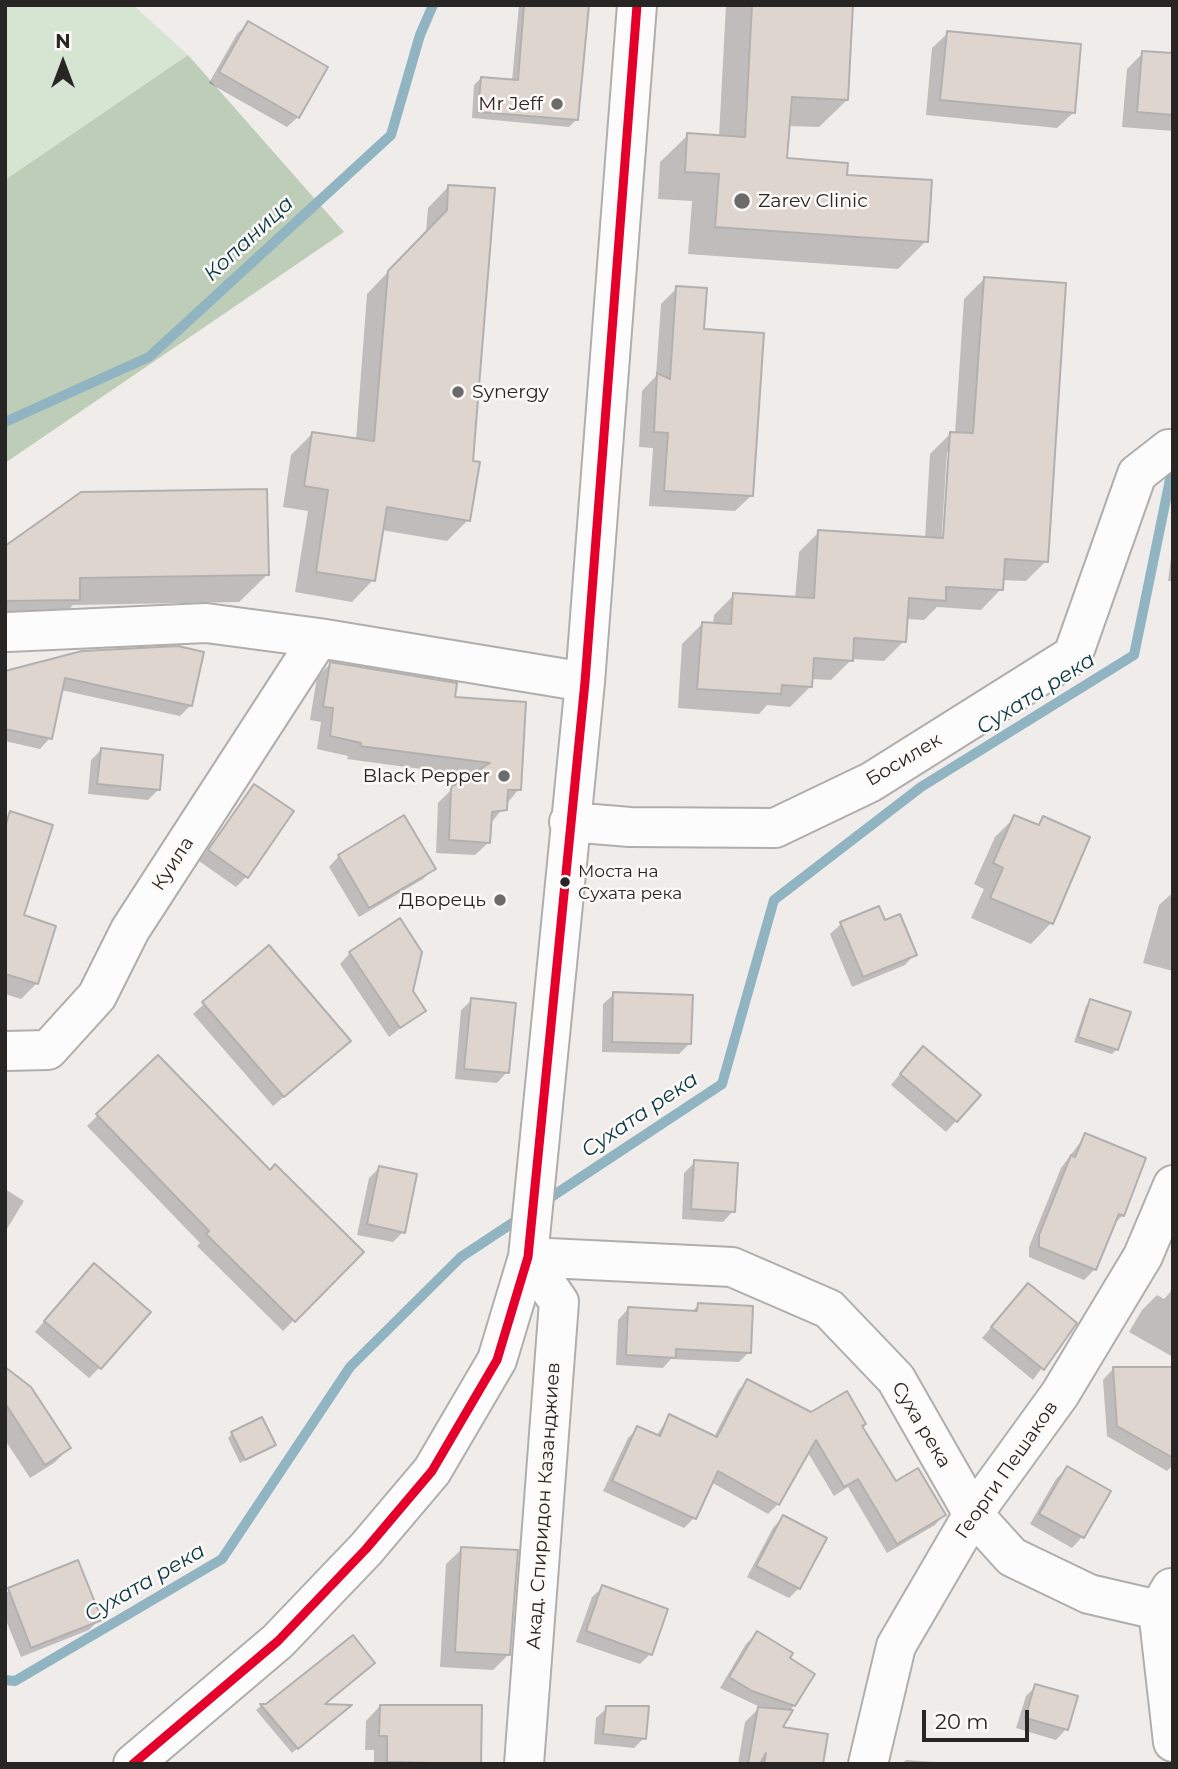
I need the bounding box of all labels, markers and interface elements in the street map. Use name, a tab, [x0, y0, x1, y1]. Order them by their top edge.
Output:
north arrow	[28, 28, 98, 98]
text: N	[55, 30, 71, 53]
place label: Mr Jeff	[478, 93, 543, 115]
marker: Mr Jeff	[549, 96, 565, 112]
place label: Zarev Clinic	[758, 190, 868, 212]
water label: Копаница	[199, 191, 299, 287]
marker: Zarev Clinic	[732, 191, 752, 211]
place label: Synergy	[472, 381, 549, 403]
marker: Synergy	[450, 384, 466, 400]
water label: Сухата река	[972, 648, 1100, 740]
street label: Босилек	[862, 728, 946, 792]
place label: Black Pepper	[363, 765, 490, 787]
marker: Black Pepper	[496, 768, 512, 784]
street label: Куила	[147, 833, 199, 895]
place label: Моста на Сухата река	[578, 862, 682, 902]
marker: Моста на Сухата река	[558, 875, 572, 889]
place label: Дворець	[399, 889, 486, 911]
marker: Дворець	[492, 892, 508, 908]
water label: Сухата река	[577, 1067, 703, 1163]
street label: Акад. Спиридон Казанджиев	[523, 1362, 565, 1650]
street label: Суха река	[886, 1378, 956, 1472]
street label: Георги Пешаков	[951, 1397, 1063, 1543]
water label: Сухата река	[80, 1538, 210, 1628]
scale bar	[926, 1696, 1033, 1740]
text: 20 m	[935, 1709, 989, 1734]

